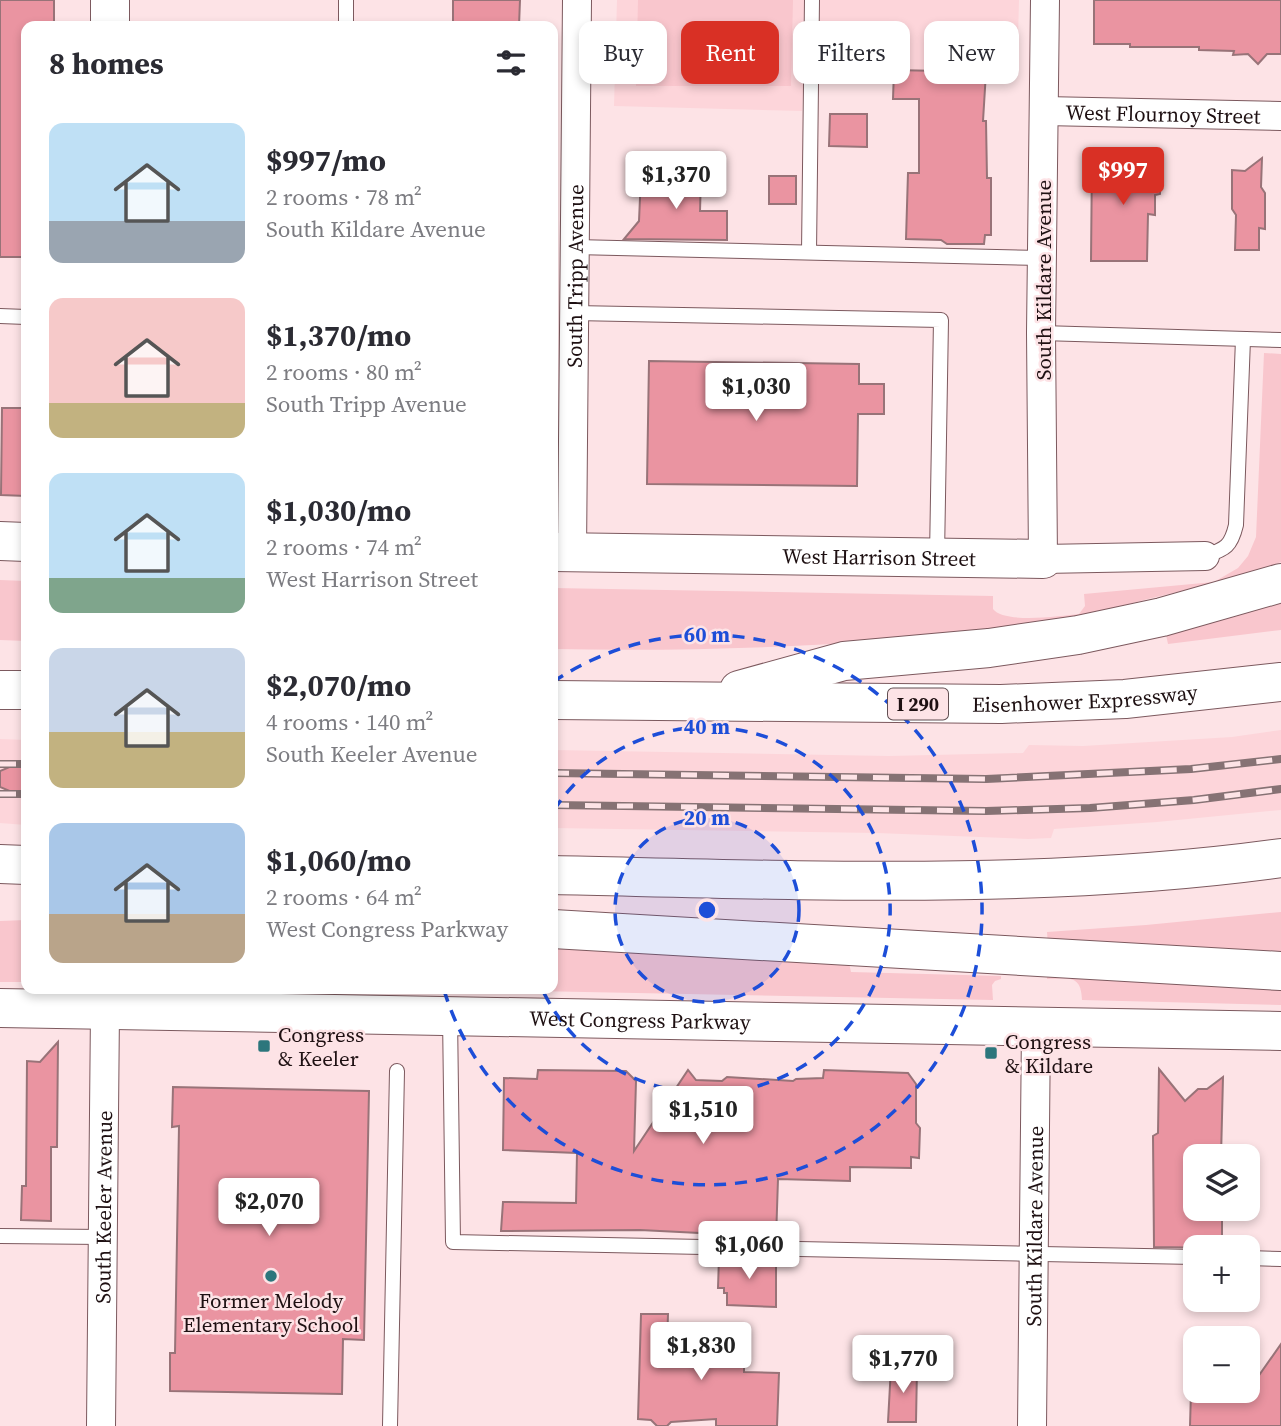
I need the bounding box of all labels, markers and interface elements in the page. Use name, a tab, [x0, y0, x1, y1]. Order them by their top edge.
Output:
chip: Buy	[579, 21, 667, 84]
chip: Rent	[681, 21, 779, 84]
chip: Filters	[793, 21, 910, 84]
chip: New	[924, 21, 1019, 84]
text: 8 homes	[49, 43, 164, 84]
icon: filters	[492, 44, 530, 82]
street label: West Flournoy Street	[1065, 97, 1261, 130]
text: $997/mo	[266, 140, 386, 181]
pin: $997	[1082, 148, 1164, 207]
icon: home	[105, 151, 189, 235]
pin: $1,370	[619, 152, 733, 211]
text: $997	[1098, 154, 1148, 186]
text: $1,370	[641, 158, 711, 190]
street label: South Kildare Avenue	[1029, 180, 1058, 380]
text: 2 rooms · 78 m²	[266, 181, 422, 213]
street label: South Tripp Avenue	[559, 184, 590, 368]
text: South Kildare Avenue	[266, 213, 486, 245]
text: $1,370/mo	[266, 315, 411, 356]
icon: home	[105, 326, 189, 410]
text: 2 rooms · 80 m²	[266, 356, 422, 388]
pin: $1,030	[699, 364, 813, 423]
text: $1,030	[721, 370, 791, 402]
text: South Tripp Avenue	[266, 388, 467, 420]
text: $1,030/mo	[266, 490, 411, 531]
icon: home	[105, 501, 189, 585]
text: 2 rooms · 74 m²	[266, 531, 422, 563]
street label: West Harrison Street	[782, 541, 976, 573]
text: West Harrison Street	[266, 563, 478, 595]
text: 60 m	[684, 620, 730, 649]
text: $2,070/mo	[266, 665, 411, 706]
icon: home	[105, 676, 189, 760]
street label: Eisenhower Expressway	[972, 677, 1199, 719]
road number: I 290	[888, 688, 948, 720]
text: 4 rooms · 140 m²	[266, 706, 433, 738]
text: 40 m	[684, 712, 730, 741]
text: South Keeler Avenue	[266, 738, 478, 770]
text: 20 m	[684, 803, 730, 832]
text: $1,060/mo	[266, 840, 411, 881]
icon: home	[105, 851, 189, 935]
text: 2 rooms · 64 m²	[266, 881, 422, 913]
centre of rings	[695, 898, 719, 922]
text: West Congress Parkway	[266, 913, 508, 945]
street label: West Congress Parkway	[529, 1003, 751, 1036]
place label: Congress & Keeler	[278, 1020, 364, 1073]
place label: Congress & Kildare	[1005, 1027, 1093, 1080]
marker: Congress & Keeler	[256, 1038, 272, 1054]
marker: Congress & Kildare	[983, 1045, 999, 1061]
pin: $1,510	[646, 1086, 760, 1146]
text: $1,510	[668, 1093, 738, 1125]
street label: South Keeler Avenue	[88, 1110, 119, 1304]
street label: South Kildare Avenue	[1018, 1125, 1050, 1327]
map controls	[1183, 1144, 1260, 1403]
button: layers	[1183, 1144, 1260, 1221]
pin: $2,070	[212, 1178, 326, 1238]
text: $2,070	[234, 1185, 304, 1217]
pin: $1,060	[692, 1222, 806, 1281]
text: $1,060	[714, 1228, 784, 1260]
button: +	[1183, 1235, 1260, 1312]
marker: Former Melody Elementary School	[263, 1268, 279, 1284]
place label: Former Melody Elementary School	[183, 1286, 359, 1339]
pin: $1,830	[644, 1322, 758, 1382]
button: −	[1183, 1326, 1260, 1403]
text: $1,830	[666, 1329, 736, 1361]
pin: $1,770	[846, 1336, 960, 1395]
text: $1,770	[868, 1342, 938, 1374]

